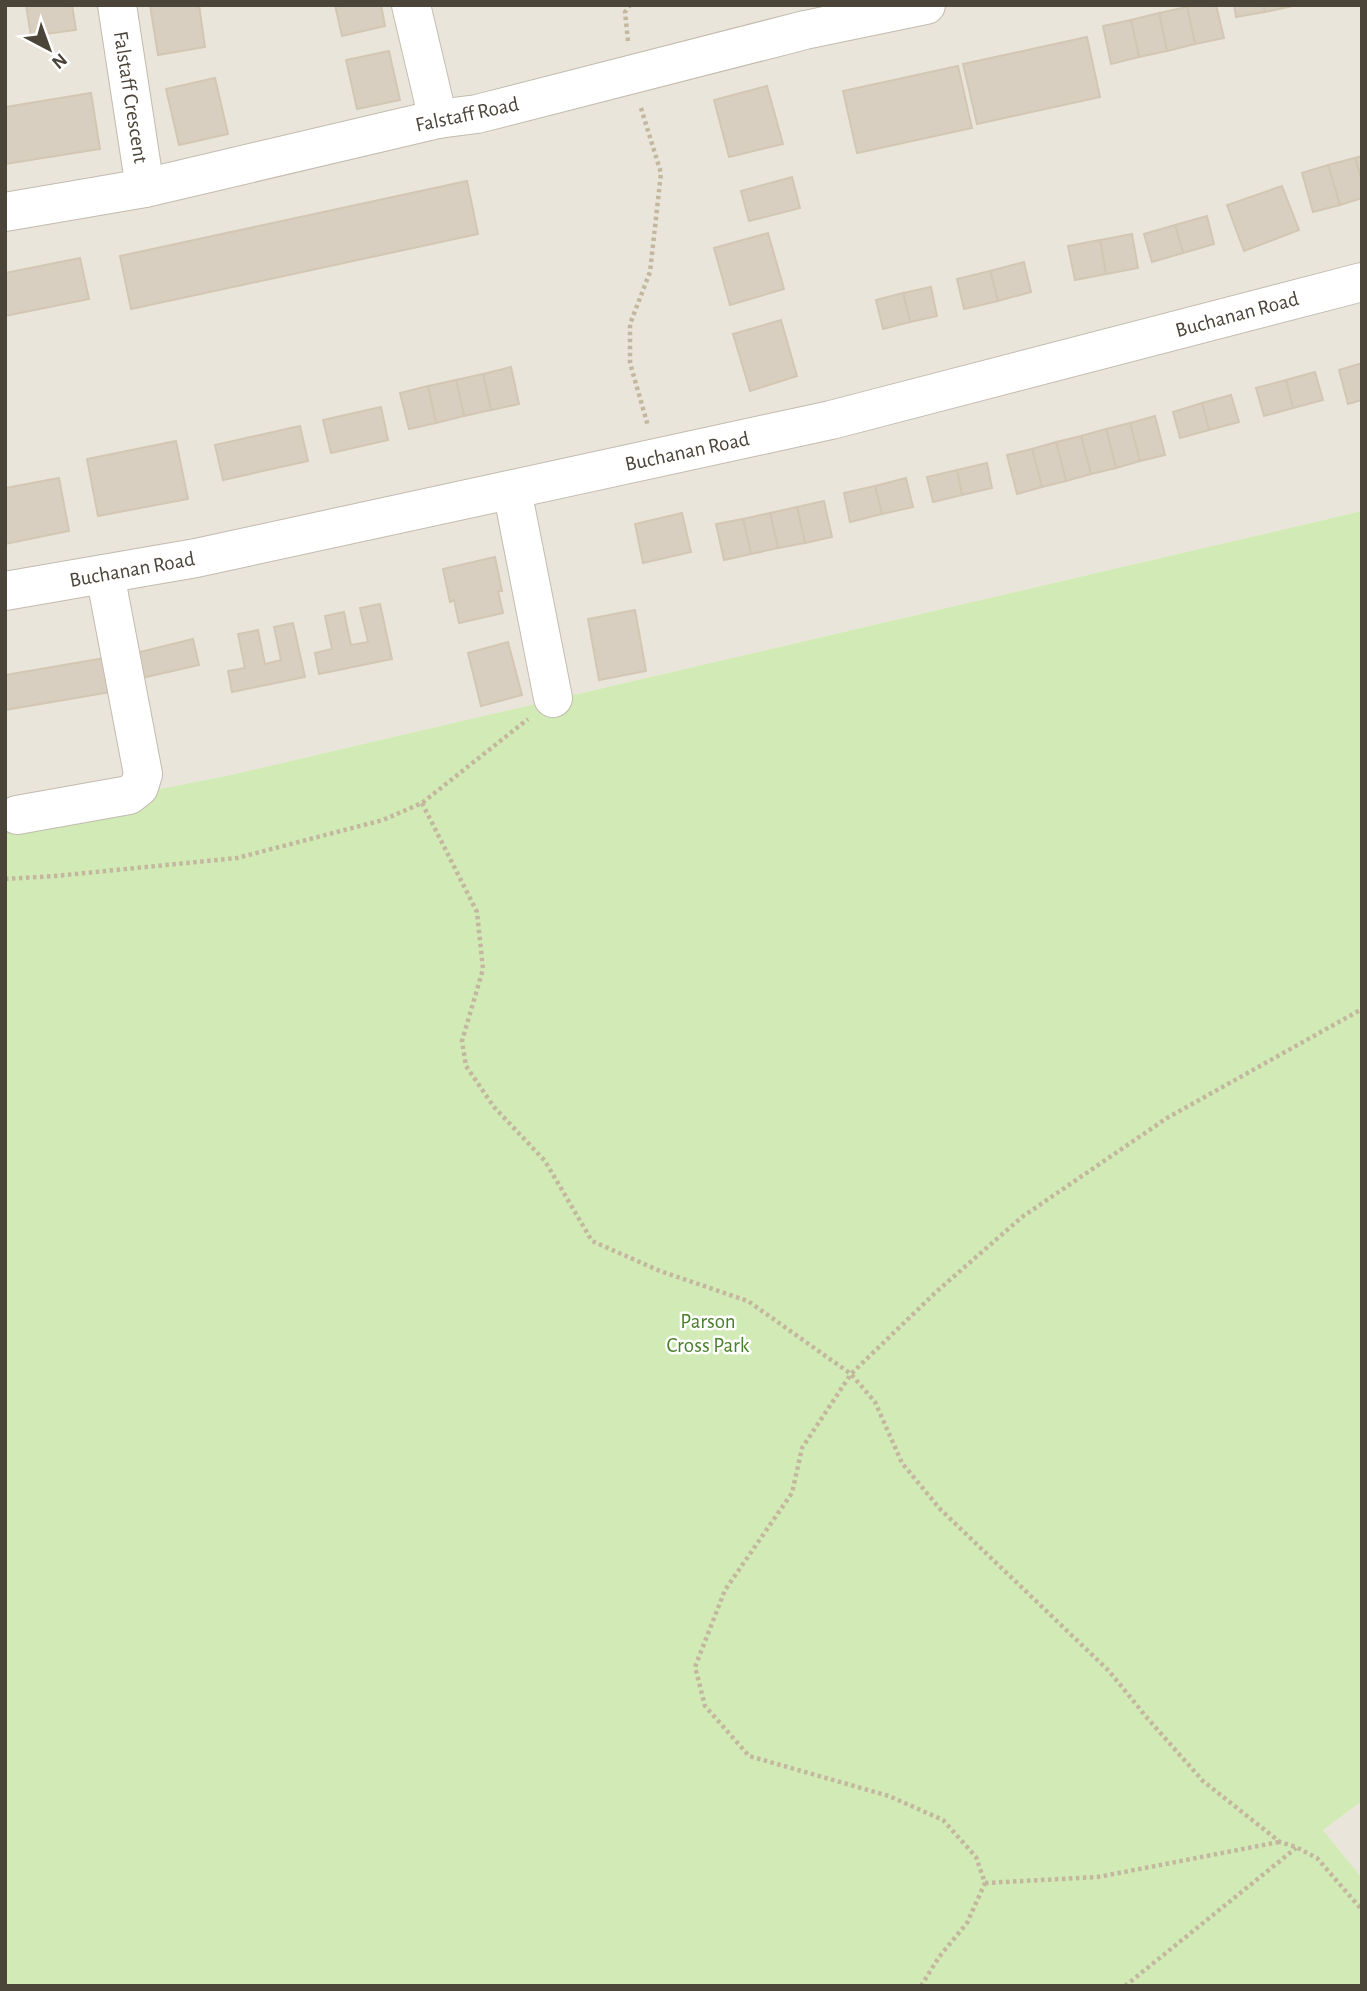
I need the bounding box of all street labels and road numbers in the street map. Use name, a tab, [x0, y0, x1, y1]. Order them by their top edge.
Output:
street label: Falstaff Crescent	[110, 29, 151, 165]
street label: Falstaff Road	[413, 93, 521, 136]
street label: Buchanan Road	[1173, 288, 1301, 341]
street label: Buchanan Road	[623, 428, 751, 475]
street label: Buchanan Road	[68, 548, 196, 591]

